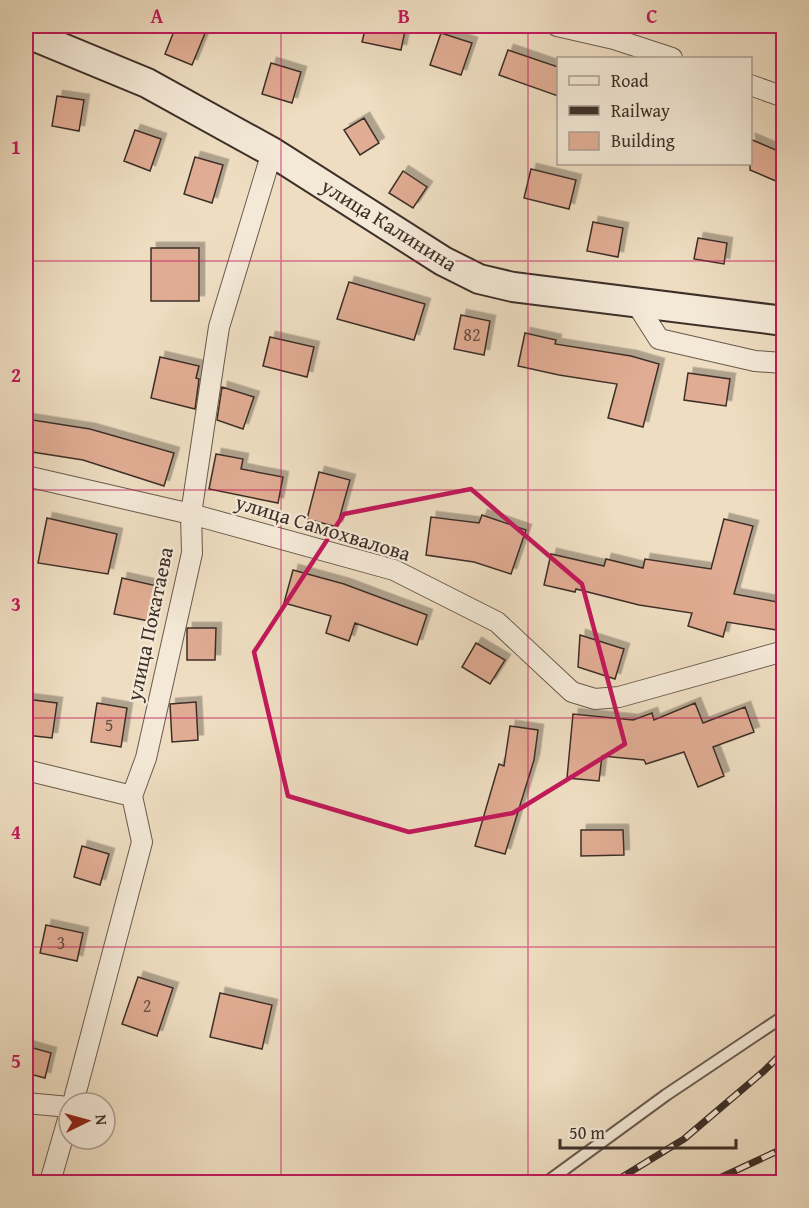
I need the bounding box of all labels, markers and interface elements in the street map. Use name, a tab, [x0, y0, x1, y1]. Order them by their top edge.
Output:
text: A	[151, 1, 164, 30]
text: B	[398, 1, 410, 30]
text: C	[646, 1, 658, 30]
legend	[557, 57, 752, 165]
text: Road	[611, 67, 649, 94]
text: Railway	[611, 97, 670, 124]
text: Building	[611, 127, 675, 154]
text: 1	[11, 132, 21, 161]
street label: улица Калинина	[314, 170, 463, 279]
house number: 82	[463, 321, 481, 348]
text: 2	[11, 360, 21, 389]
street label: улица Самохвалова	[231, 486, 415, 569]
street label: улица Покатаева	[118, 544, 181, 705]
text: 3	[11, 589, 21, 618]
house number: 5	[105, 711, 113, 738]
text: 4	[11, 817, 21, 846]
house number: 3	[57, 929, 65, 956]
house number: 2	[143, 992, 151, 1019]
text: 5	[11, 1046, 21, 1075]
north arrow	[57, 1091, 117, 1151]
scale bar	[560, 1112, 736, 1150]
text: N	[90, 1113, 114, 1126]
text: 50 m	[569, 1119, 605, 1146]

